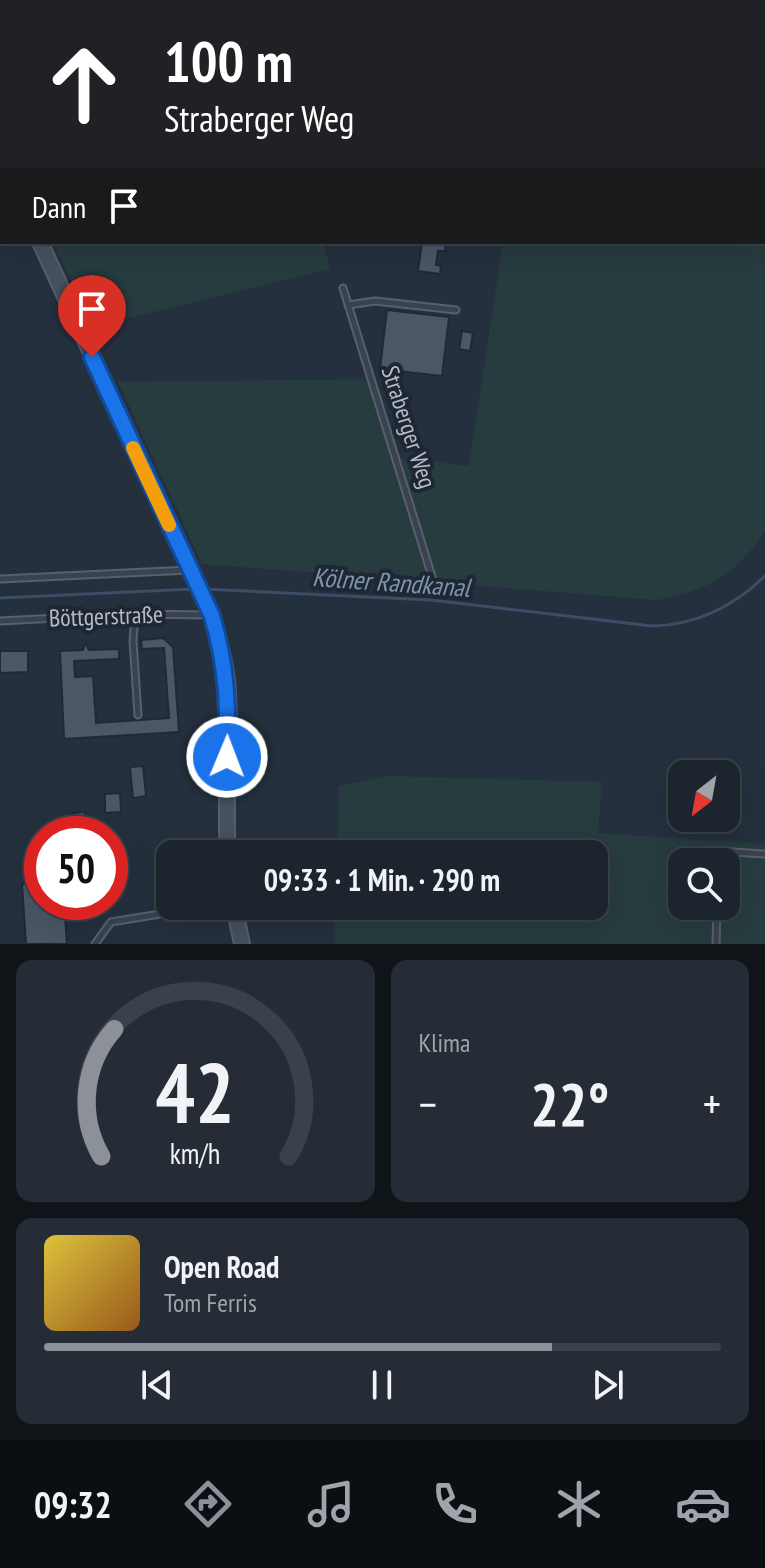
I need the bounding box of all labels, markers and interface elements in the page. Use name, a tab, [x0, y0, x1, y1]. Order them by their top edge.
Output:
text: 100 m	[164, 25, 293, 97]
icon: ahead	[32, 32, 136, 136]
text: Straberger Weg	[164, 95, 354, 142]
icon: arrive	[102, 184, 146, 228]
text: Dann	[32, 187, 86, 226]
pin	[58, 275, 126, 357]
icon: arrive	[70, 287, 114, 331]
street label: Straberger Weg	[375, 362, 443, 492]
water label: Kölner Randkanal	[311, 560, 474, 604]
street label: Böttgerstraße	[48, 599, 164, 633]
position arrow	[185, 715, 269, 799]
north arrow	[668, 760, 740, 832]
map controls	[668, 760, 740, 920]
speed limit sign: 50	[24, 816, 128, 920]
button: search	[668, 848, 740, 920]
text: 09:33 · 1 Min. · 290 m	[264, 860, 500, 899]
text: Klima	[419, 1026, 470, 1059]
text: 42	[155, 1038, 235, 1146]
text: 22°	[530, 1065, 609, 1143]
text: −	[419, 1075, 437, 1132]
text: +	[703, 1075, 721, 1132]
text: km/h	[170, 1135, 221, 1172]
text: Open Road	[164, 1247, 279, 1286]
text: Tom Ferris	[164, 1286, 257, 1319]
icon: previous	[135, 1363, 179, 1407]
icon: pause	[360, 1363, 404, 1407]
icon: next	[586, 1363, 630, 1407]
icon: directions	[180, 1476, 236, 1532]
icon: music	[303, 1476, 359, 1532]
icon: phone	[427, 1476, 483, 1532]
icon: climate	[551, 1476, 607, 1532]
icon: car	[675, 1476, 731, 1532]
text: 09:32	[34, 1481, 112, 1528]

